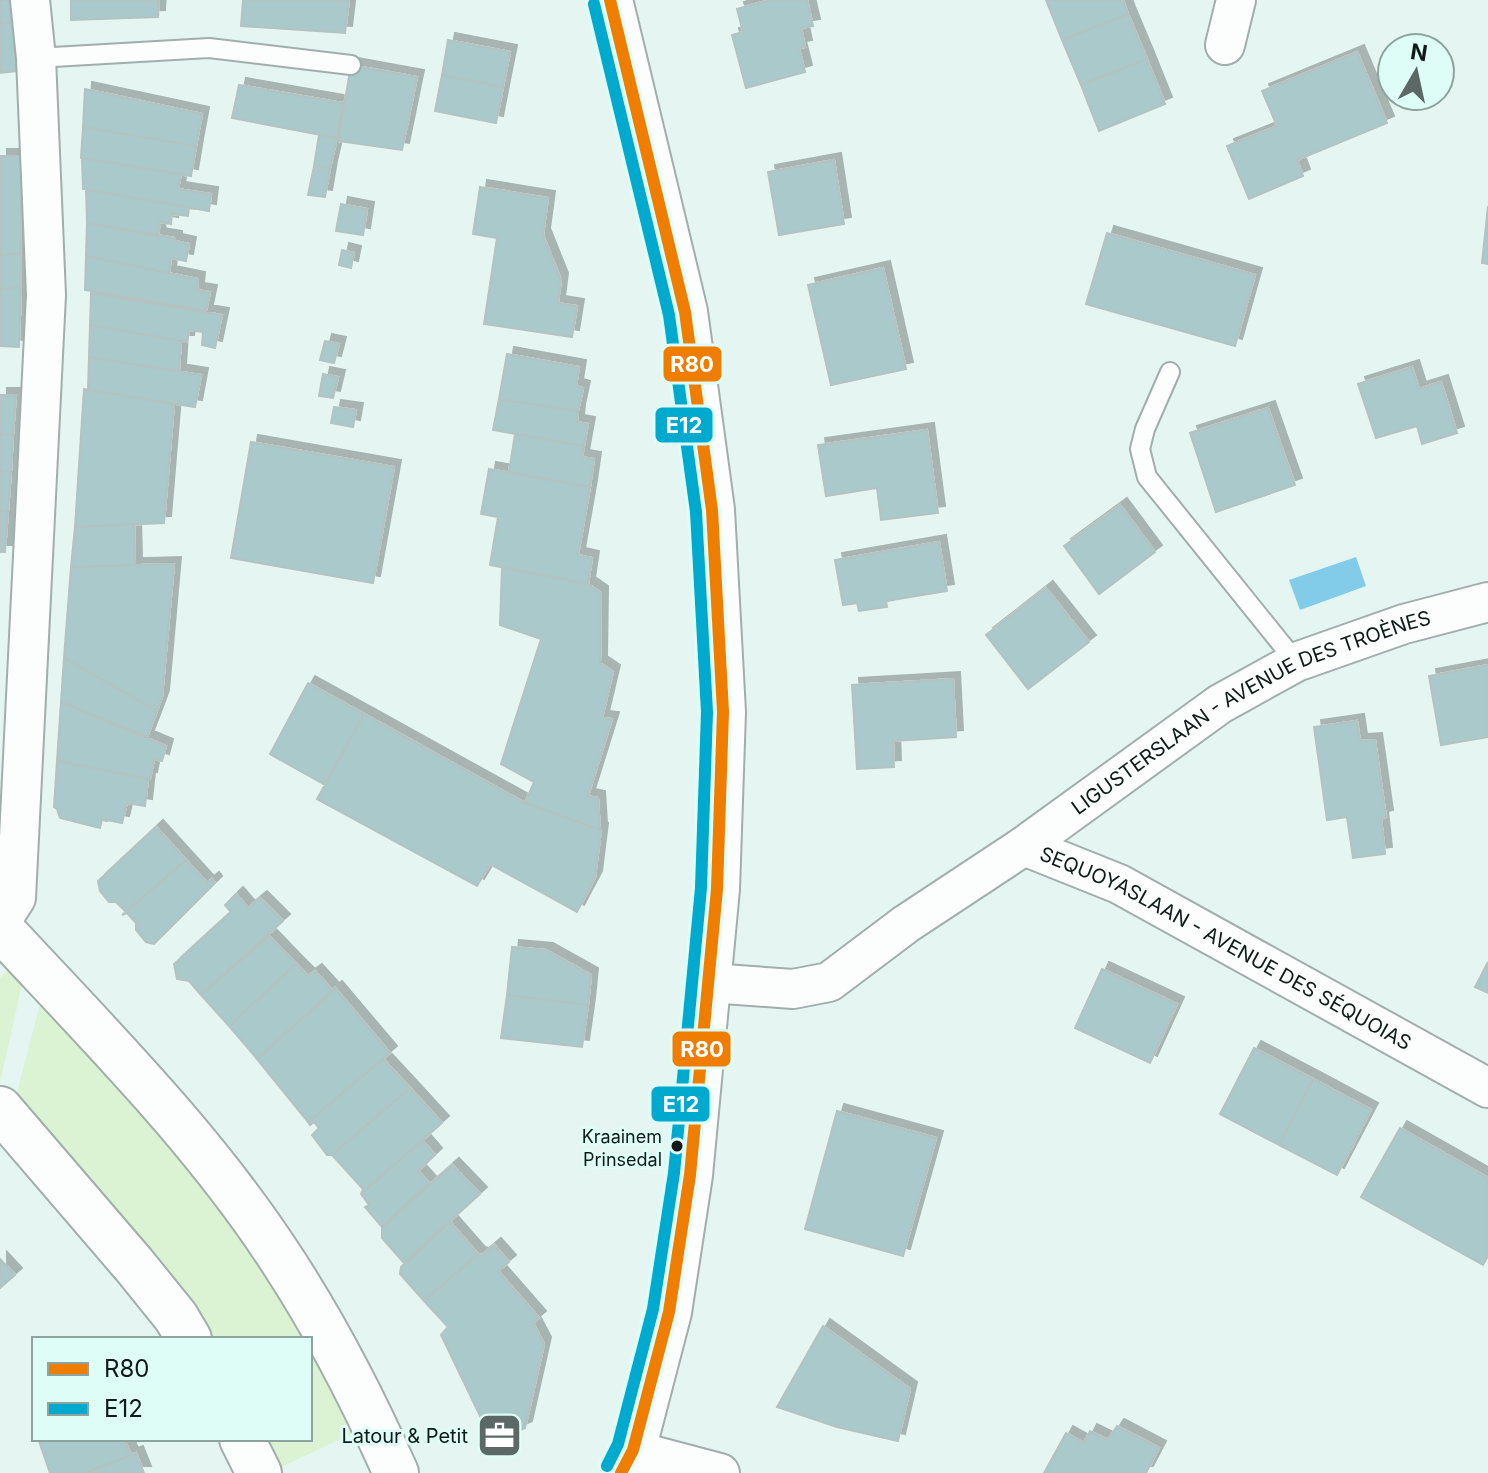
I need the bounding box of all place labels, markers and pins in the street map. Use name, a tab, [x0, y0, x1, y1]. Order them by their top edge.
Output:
place label: Kraainem Prinsedal	[582, 1126, 662, 1170]
marker: Kraainem Prinsedal	[669, 1138, 685, 1154]
office icon: Latour & Petit	[475, 1412, 523, 1460]
place label: Latour & Petit	[341, 1424, 468, 1448]

